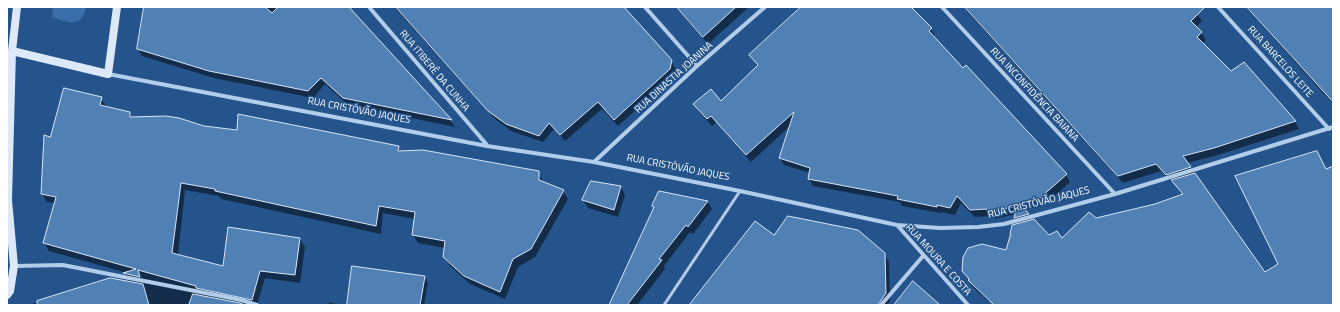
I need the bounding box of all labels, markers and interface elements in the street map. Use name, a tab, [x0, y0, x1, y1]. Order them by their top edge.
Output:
street label: RUA BARCELOS LEITE	[1245, 24, 1315, 100]
street label: RUA ITIBERÊ DA CUNHA	[397, 28, 471, 114]
street label: RUA DINASTIA JOANINA	[633, 40, 715, 116]
street label: RUA INCONFIDÊNCIA BAIANA	[987, 45, 1081, 145]
street label: RUA CRISTÓVÃO JAQUES	[307, 95, 411, 127]
street label: RUA CRISTÓVÃO JAQUES	[626, 152, 730, 184]
street label: RUA CRISTÓVÃO JAQUES	[987, 185, 1091, 221]
street label: RUA MOURA E COSTA	[903, 222, 973, 298]

